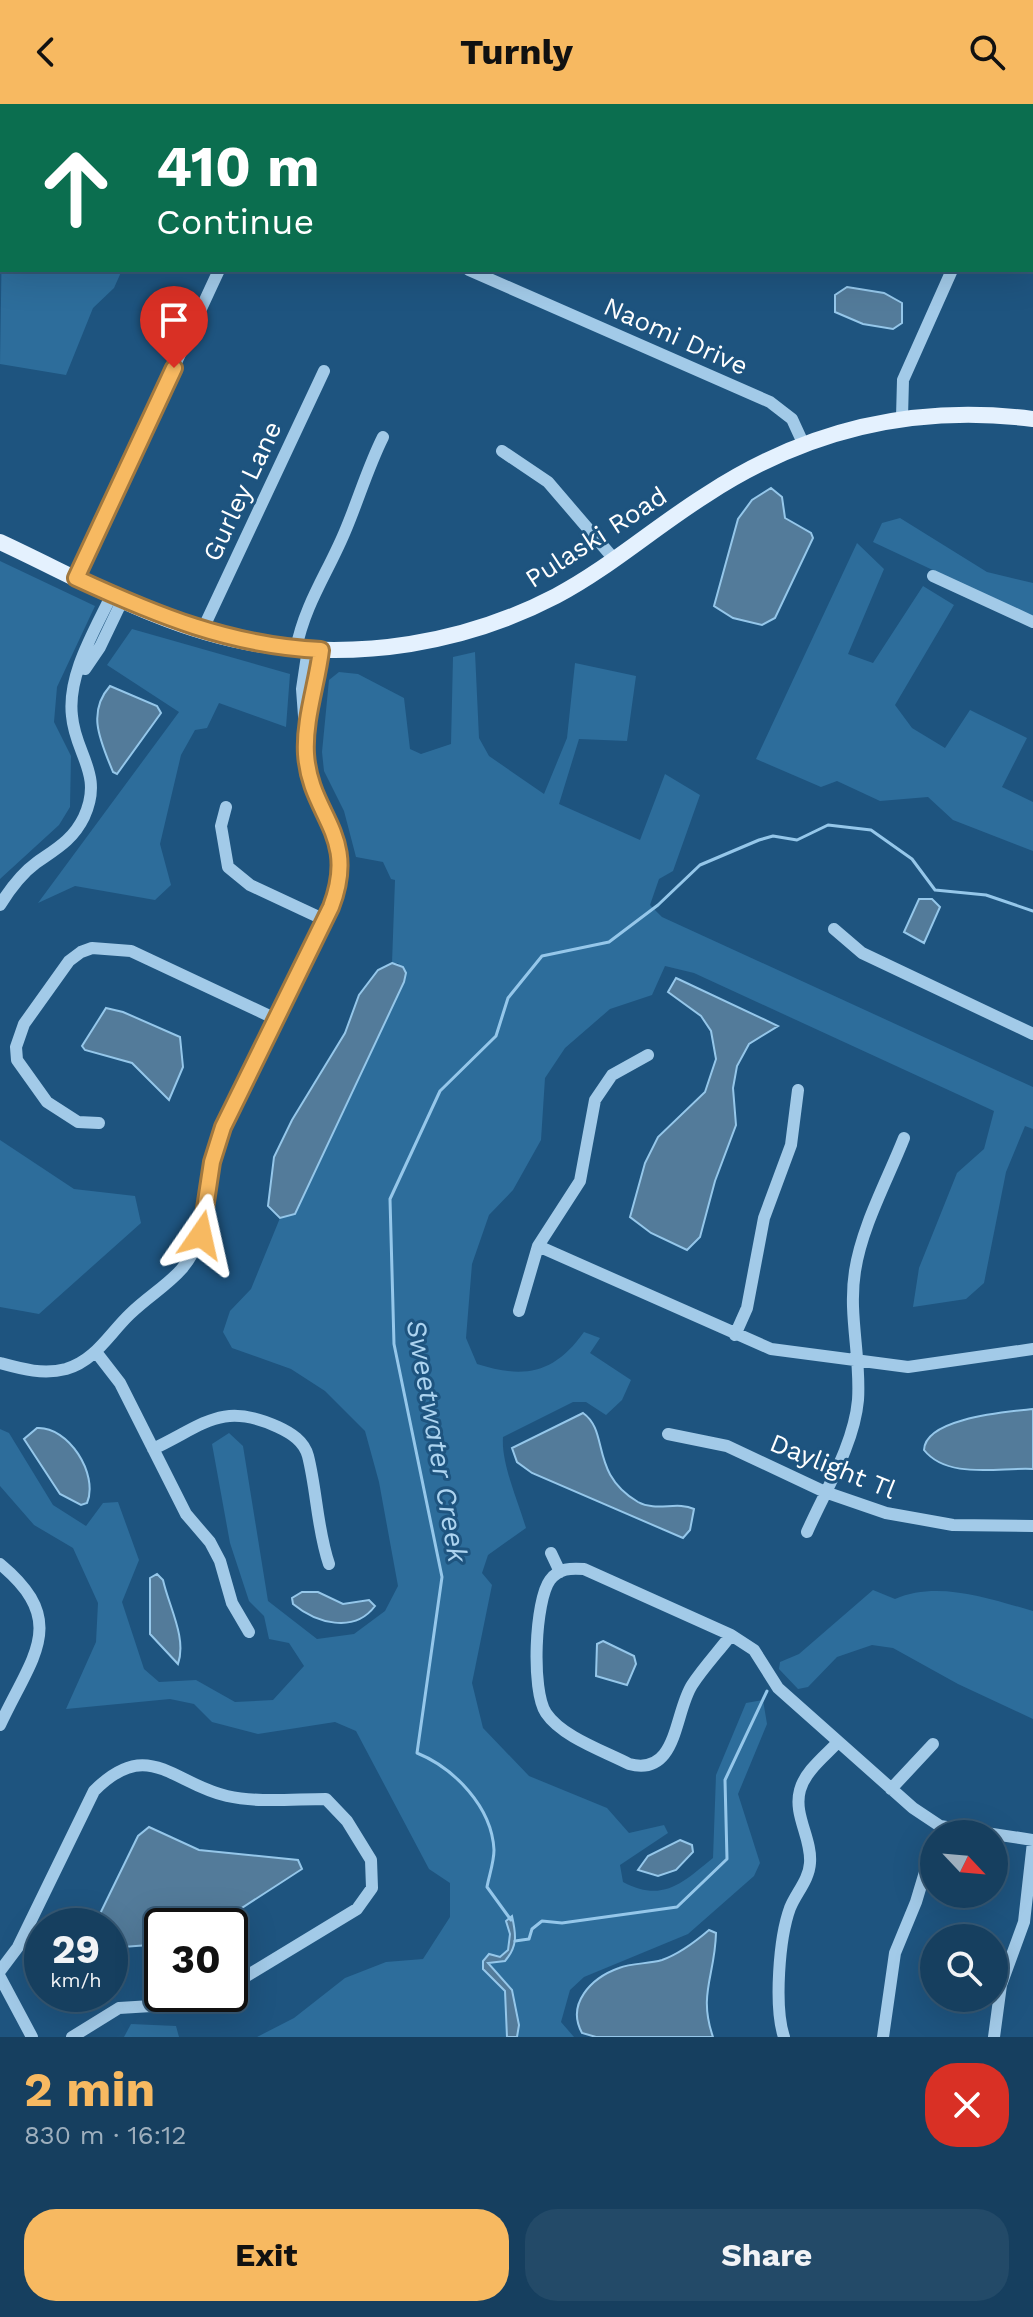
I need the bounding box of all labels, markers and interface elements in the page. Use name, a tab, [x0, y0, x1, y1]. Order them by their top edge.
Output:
icon: back	[24, 30, 68, 74]
icon: search	[965, 30, 1009, 74]
text: Turnly	[460, 31, 573, 73]
text: 410 m	[156, 134, 320, 200]
icon: ahead	[24, 136, 128, 240]
text: Continue	[156, 201, 314, 243]
pin	[140, 286, 208, 368]
street label: Naomi Drive	[599, 291, 753, 381]
icon: arrive	[152, 298, 196, 342]
street label: Gurley Lane	[197, 416, 287, 566]
street label: Pulaski Road	[520, 480, 672, 594]
position arrow	[159, 1193, 243, 1277]
water label: Sweetwater Creek	[399, 1317, 475, 1566]
street label: Daylight Tl	[766, 1427, 900, 1505]
north arrow	[920, 1820, 1008, 1908]
map controls	[920, 1820, 1008, 2012]
speed limit sign: 30	[144, 1908, 248, 2012]
button: search	[920, 1924, 1008, 2012]
text: 29	[52, 1926, 100, 1973]
text: km/h	[50, 1968, 102, 1992]
text: 2 min	[24, 2061, 155, 2118]
button: close	[925, 2063, 1009, 2147]
text: 830 m · 16:12	[24, 2120, 187, 2150]
button: Exit	[24, 2209, 509, 2301]
button: Share	[525, 2209, 1009, 2301]

